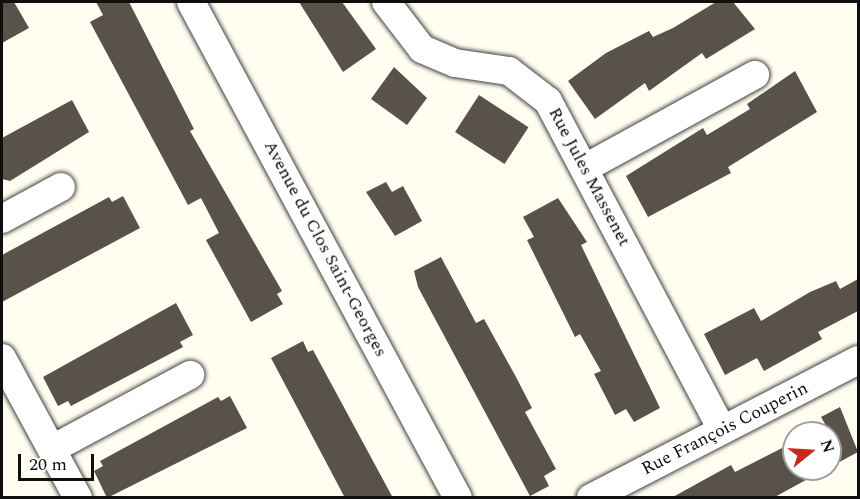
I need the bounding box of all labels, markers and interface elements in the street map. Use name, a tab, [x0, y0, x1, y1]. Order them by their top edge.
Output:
street label: Rue Jules Massenet	[543, 104, 635, 250]
street label: Avenue du Clos Saint-Georges	[259, 137, 391, 361]
street label: Rue François Couperin	[638, 378, 812, 480]
north arrow	[782, 421, 842, 481]
text: N	[814, 436, 841, 456]
scale bar	[21, 442, 98, 480]
text: 20 m	[29, 451, 67, 478]

